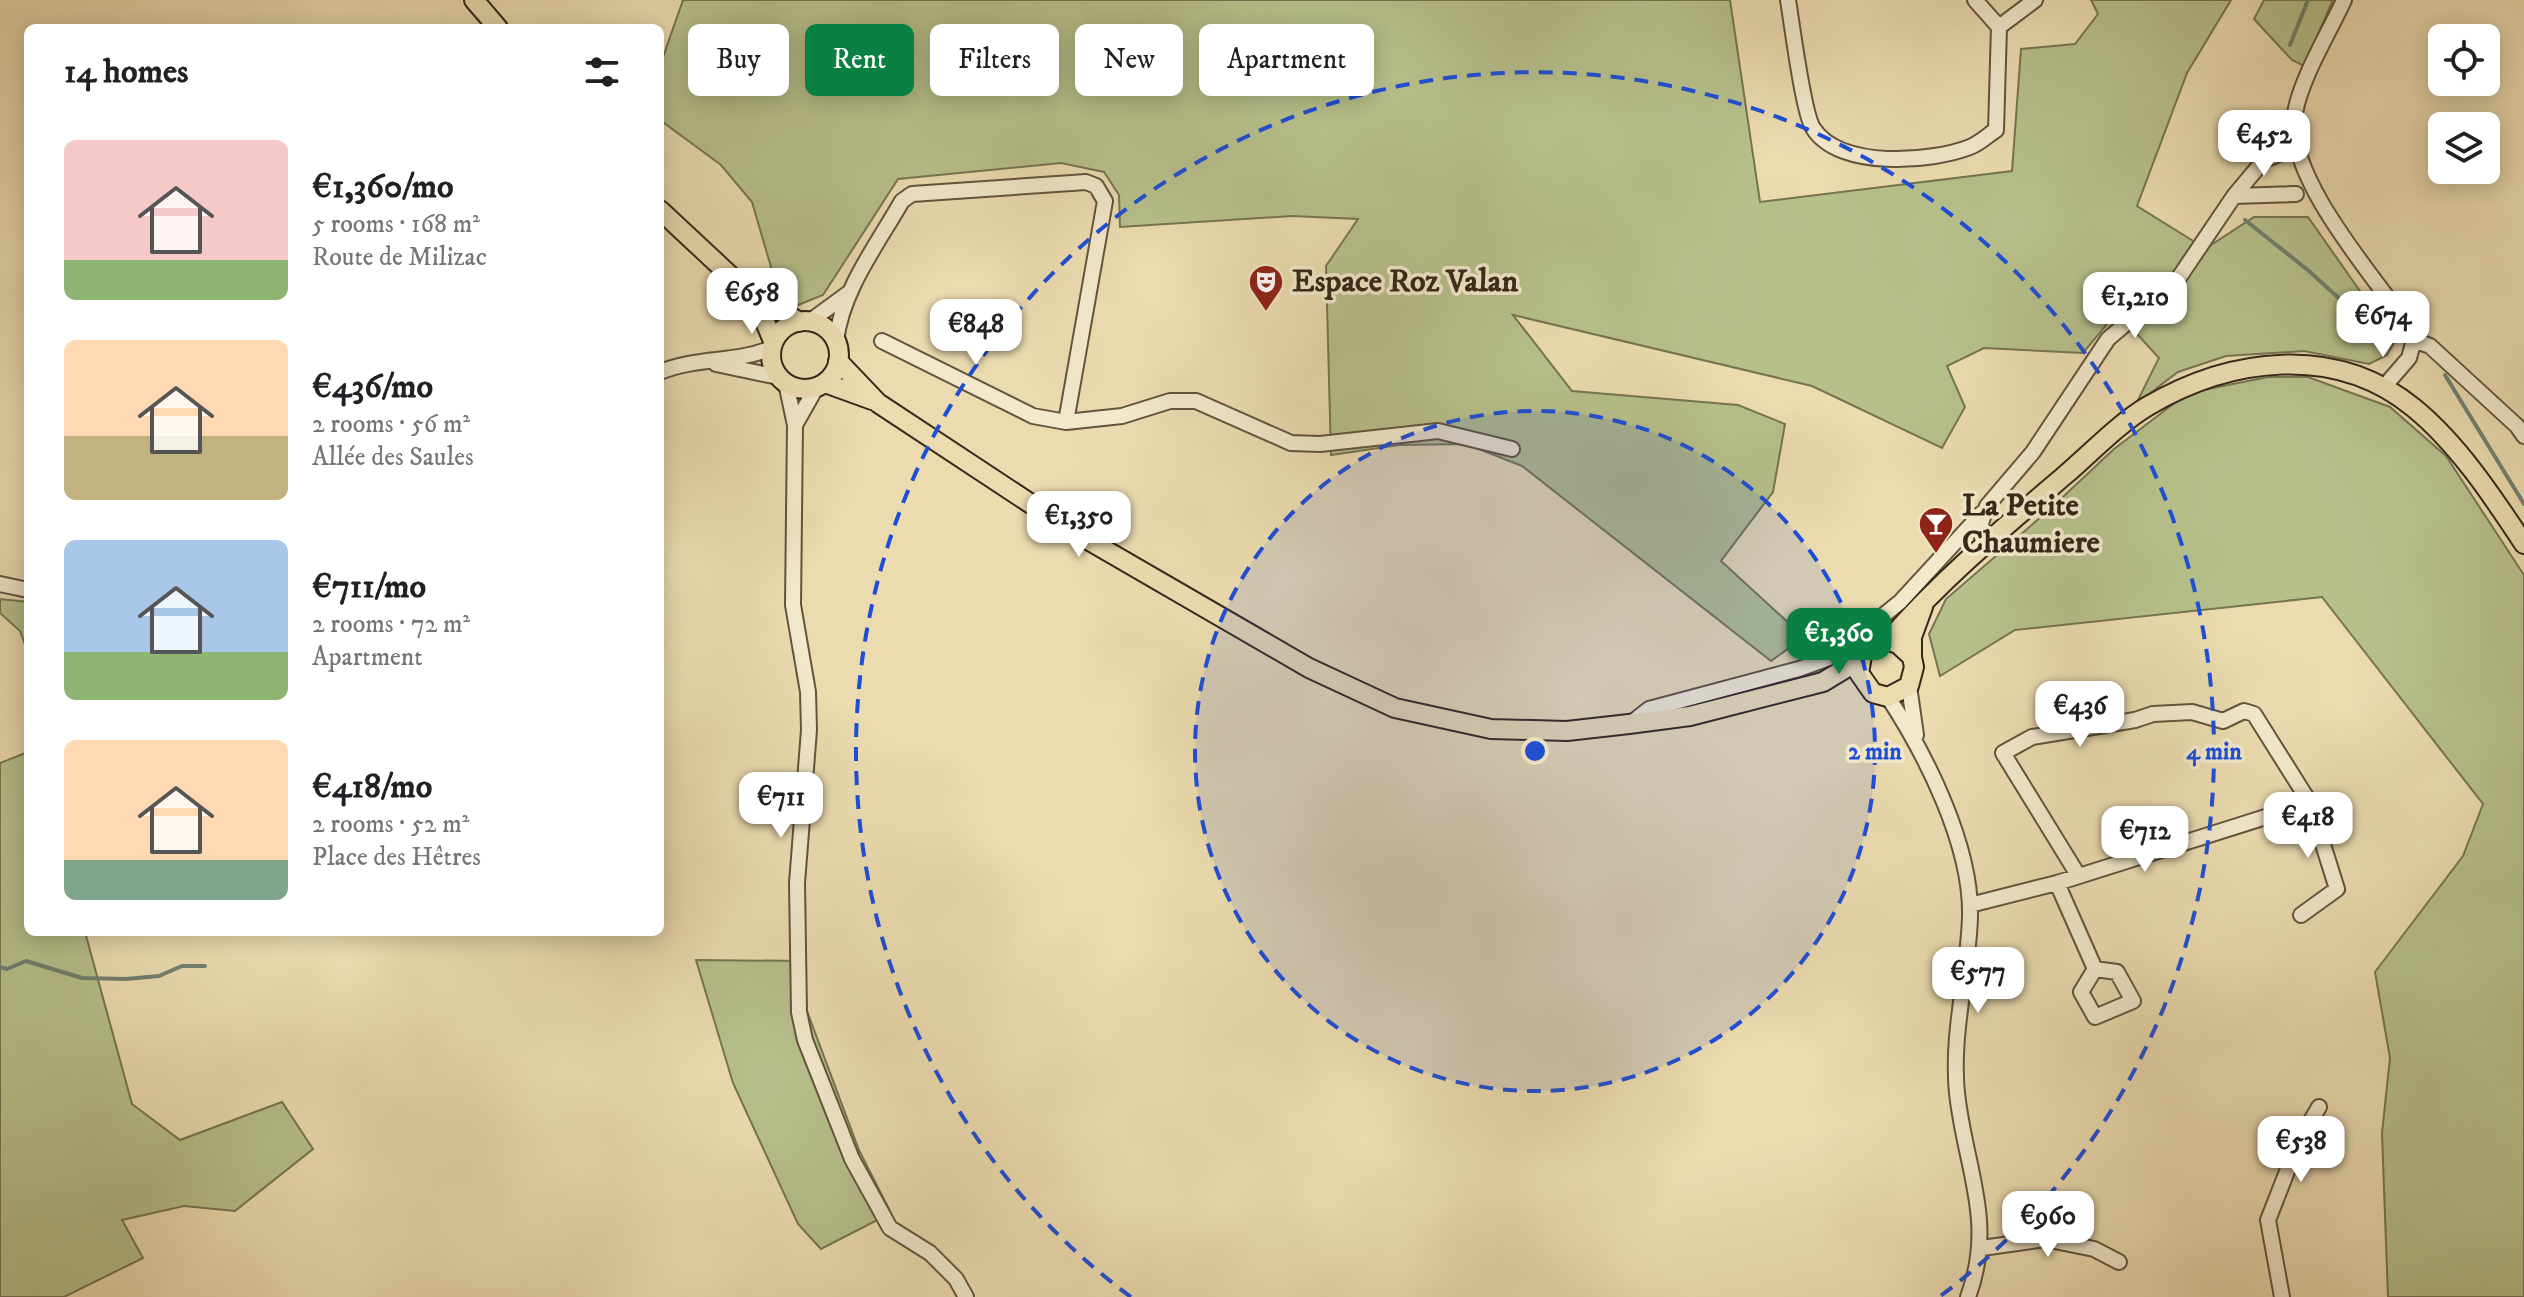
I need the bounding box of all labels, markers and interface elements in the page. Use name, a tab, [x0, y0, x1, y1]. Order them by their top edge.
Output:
chip: Buy	[688, 24, 789, 96]
chip: Rent	[805, 24, 914, 96]
chip: Filters	[930, 24, 1059, 96]
chip: New	[1075, 24, 1183, 96]
chip: Apartment	[1199, 24, 1374, 96]
map controls	[2428, 24, 2500, 184]
button: locate	[2428, 24, 2500, 96]
icon: filters	[580, 50, 624, 94]
text: 14 homes	[64, 51, 188, 93]
pin: €452	[2217, 110, 2311, 178]
button: layers	[2428, 112, 2500, 184]
text: €452	[2236, 119, 2292, 152]
text: €1,360/mo	[312, 166, 453, 208]
icon: home	[128, 172, 224, 268]
text: 5 rooms · 168 m²	[312, 208, 480, 241]
text: Route de Milizac	[312, 241, 487, 274]
place label: Espace Roz Valan	[1292, 262, 1518, 302]
theatre icon: Espace Roz Valan	[1247, 263, 1285, 313]
pin: €658	[705, 268, 799, 336]
pin: €1,210	[2070, 272, 2200, 340]
text: €658	[725, 277, 779, 310]
text: €1,210	[2101, 281, 2169, 314]
pin: €674	[2336, 291, 2430, 359]
pin: €848	[929, 299, 1023, 367]
text: €674	[2354, 300, 2412, 333]
text: €848	[948, 308, 1004, 341]
text: €436/mo	[312, 366, 433, 408]
icon: home	[128, 372, 224, 468]
text: 2 rooms · 56 m²	[312, 408, 470, 441]
text: Allée des Saules	[312, 441, 474, 474]
place label: La Petite Chaumiere	[1962, 486, 2100, 563]
pin: €1,350	[1014, 491, 1144, 559]
text: €1,350	[1045, 500, 1113, 533]
bar icon: La Petite Chaumiere	[1917, 505, 1955, 555]
text: €711/mo	[312, 566, 426, 608]
icon: home	[128, 572, 224, 668]
text: 2 rooms · 72 m²	[312, 608, 470, 641]
pin: €1,360	[1774, 608, 1904, 676]
text: €1,360	[1804, 617, 1874, 650]
text: Apartment	[312, 641, 423, 674]
pin: €436	[2033, 681, 2127, 749]
text: €436	[2053, 690, 2107, 723]
centre of rings	[1521, 737, 1549, 765]
text: 2 min	[1848, 737, 1902, 767]
text: 4 min	[2186, 737, 2242, 767]
text: €418/mo	[312, 766, 432, 808]
icon: home	[128, 772, 224, 868]
pin: €711	[734, 772, 828, 840]
text: €711	[757, 781, 805, 814]
pin: €418	[2261, 792, 2355, 860]
text: €418	[2282, 801, 2334, 834]
pin: €712	[2098, 806, 2192, 874]
text: 2 rooms · 52 m²	[312, 808, 469, 841]
text: €712	[2119, 815, 2171, 848]
text: Place des Hêtres	[312, 841, 481, 874]
pin: €577	[1931, 947, 2025, 1015]
text: €577	[1950, 956, 2006, 989]
pin: €538	[2254, 1116, 2348, 1184]
text: €538	[2276, 1125, 2326, 1158]
pin: €960	[2001, 1191, 2095, 1259]
text: €960	[2020, 1200, 2076, 1233]

